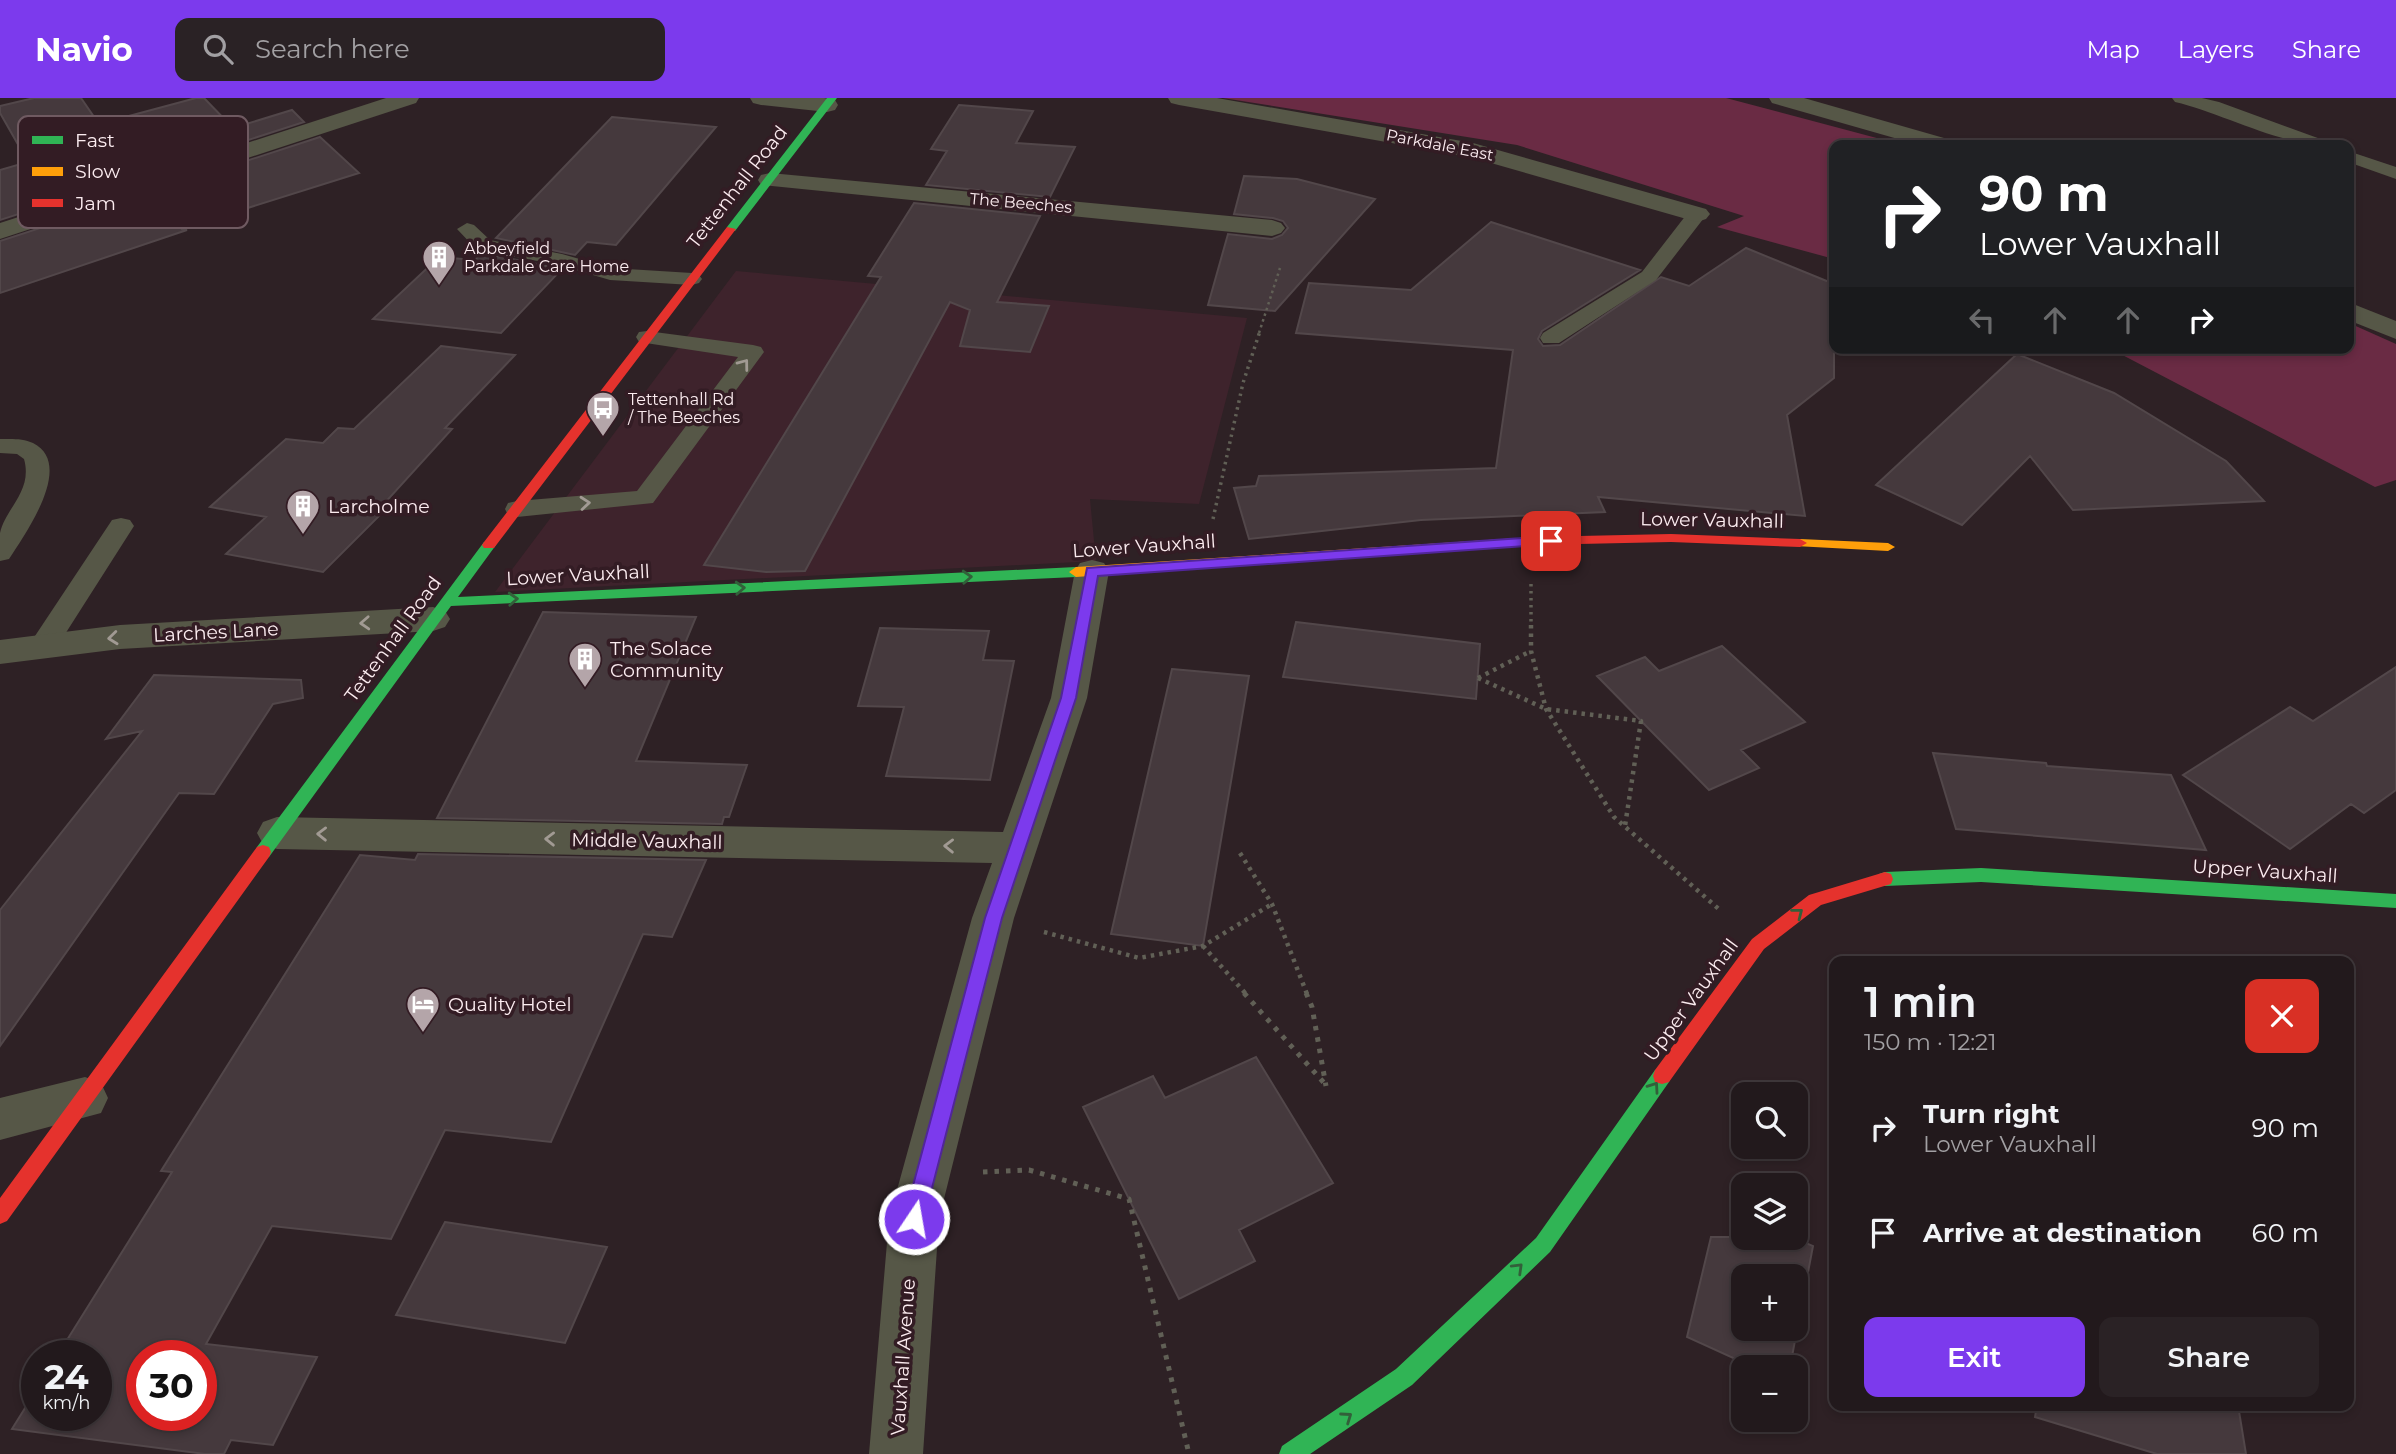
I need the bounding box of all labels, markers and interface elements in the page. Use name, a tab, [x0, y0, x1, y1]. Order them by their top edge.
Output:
search box	[175, 18, 665, 81]
text: Navio	[35, 29, 133, 69]
icon: search	[199, 30, 237, 68]
text: Search here	[255, 33, 410, 65]
text: Map	[2086, 35, 2140, 64]
text: Layers	[2178, 35, 2254, 64]
text: Share	[2292, 35, 2361, 64]
legend	[18, 116, 248, 228]
street label: Tettenhall Road	[682, 121, 792, 253]
street label: Parkdale East	[1385, 125, 1496, 165]
text: Fast	[75, 129, 115, 152]
text: Slow	[75, 160, 120, 183]
text: 90 m	[1979, 164, 2109, 223]
icon: right	[1864, 168, 1955, 259]
street label: The Beeches	[969, 189, 1073, 217]
text: Jam	[74, 192, 116, 215]
text: Lower Vauxhall	[1979, 224, 2221, 263]
building icon: Abbeyfield Parkdale Care Home	[420, 238, 458, 287]
place label: Abbeyfield Parkdale Care Home	[464, 239, 629, 276]
icon: left	[1963, 301, 2001, 339]
icon: ahead	[2036, 301, 2074, 339]
icon: ahead	[2109, 301, 2147, 339]
icon: right	[2182, 301, 2220, 339]
one-way arrow	[736, 359, 749, 371]
bus stop icon: Tettenhall Rd / The Beeches	[584, 389, 622, 438]
place label: Tettenhall Rd / The Beeches	[627, 390, 740, 427]
building icon: Larcholme	[284, 487, 322, 536]
place label: Larcholme	[328, 495, 430, 518]
one-way arrow	[580, 496, 591, 511]
street label: Lower Vauxhall	[1640, 507, 1784, 533]
pin	[1521, 511, 1581, 571]
icon: arrive	[1532, 522, 1570, 560]
street label: Lower Vauxhall	[1071, 530, 1217, 562]
street label: Lower Vauxhall	[506, 560, 650, 590]
one-way arrow	[962, 570, 973, 585]
street label: Tettenhall Road	[340, 572, 446, 706]
one-way arrow	[735, 581, 746, 596]
one-way arrow	[508, 592, 519, 607]
one-way arrow	[359, 615, 370, 630]
street label: Larches Lane	[153, 617, 279, 647]
one-way arrow	[108, 630, 119, 645]
place label: The Solace Community	[610, 637, 724, 682]
building icon: The Solace Community	[566, 640, 604, 689]
one-way arrow	[316, 827, 327, 842]
street label: Middle Vauxhall	[571, 828, 723, 854]
one-way arrow	[544, 831, 555, 846]
one-way arrow	[943, 839, 954, 854]
street label: Upper Vauxhall	[2192, 854, 2338, 888]
one-way arrow	[1791, 908, 1803, 921]
street label: Upper Vauxhall	[1639, 934, 1743, 1066]
text: 1 min	[1864, 976, 1977, 1028]
button: close	[2245, 979, 2319, 1053]
hotel icon: Quality Hotel	[404, 985, 442, 1034]
place label: Quality Hotel	[448, 993, 572, 1016]
text: 150 m · 12:21	[1864, 1028, 1996, 1056]
one-way arrow	[1646, 1082, 1658, 1095]
map controls	[1731, 1082, 1808, 1432]
button: search	[1731, 1082, 1808, 1159]
text: Turn right	[1923, 1098, 2059, 1130]
icon: right	[1864, 1109, 1902, 1147]
text: 90 m	[2252, 1112, 2319, 1144]
text: Lower Vauxhall	[1923, 1130, 2097, 1158]
button: layers	[1731, 1173, 1808, 1250]
position arrow	[877, 1182, 951, 1256]
icon: arrive	[1864, 1214, 1902, 1252]
text: Arrive at destination	[1923, 1217, 2202, 1249]
text: 60 m	[2252, 1217, 2319, 1249]
one-way arrow	[1510, 1264, 1523, 1277]
button: +	[1731, 1264, 1808, 1341]
street label: Vauxhall Avenue	[886, 1278, 920, 1436]
button: Exit	[1864, 1317, 2085, 1397]
button: Share	[2099, 1317, 2319, 1397]
speed limit sign: 30	[126, 1340, 217, 1431]
text: 24	[44, 1355, 89, 1398]
button: −	[1731, 1355, 1808, 1432]
text: km/h	[42, 1392, 91, 1414]
one-way arrow	[1339, 1413, 1352, 1425]

